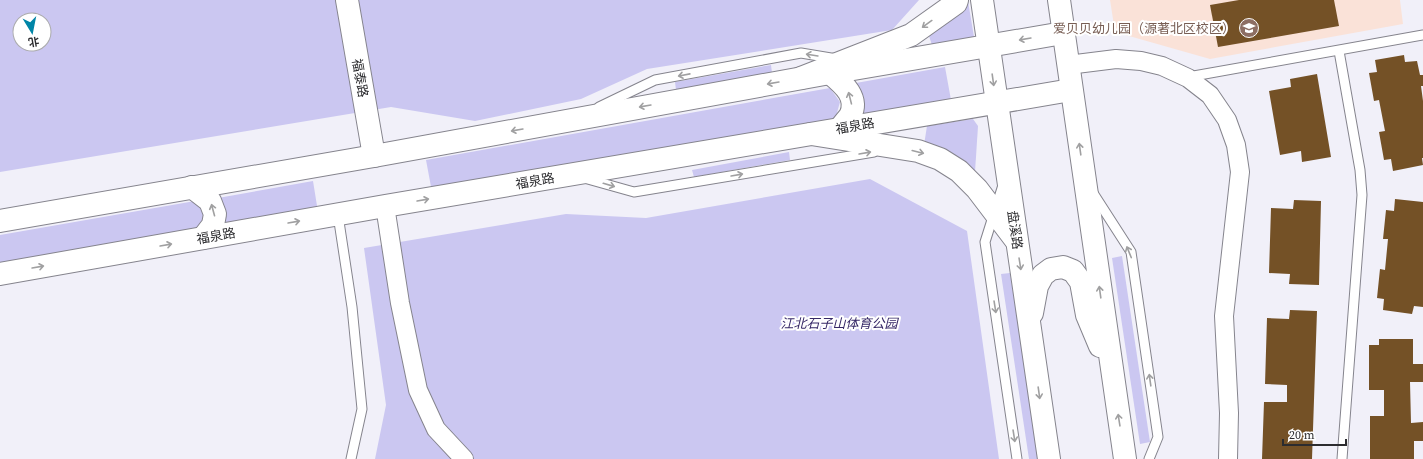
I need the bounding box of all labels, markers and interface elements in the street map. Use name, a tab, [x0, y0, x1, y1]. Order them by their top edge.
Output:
north arrow	[12, 12, 52, 52]
school or university icon: 爱贝贝幼儿园（源著北区校区）	[1238, 17, 1260, 39]
one-way arrow	[921, 20, 932, 28]
place label: 爱贝贝幼儿园（源著北区校区）	[1053, 20, 1235, 37]
text: 北	[27, 33, 40, 50]
one-way arrow	[1019, 35, 1032, 43]
one-way arrow	[806, 51, 819, 59]
street label: 福泰路	[348, 57, 372, 99]
one-way arrow	[678, 71, 691, 79]
one-way arrow	[989, 73, 997, 86]
one-way arrow	[767, 80, 780, 88]
one-way arrow	[846, 92, 854, 105]
one-way arrow	[639, 103, 652, 111]
street label: 福泉路	[834, 114, 876, 138]
one-way arrow	[511, 126, 524, 134]
one-way arrow	[1076, 143, 1084, 156]
one-way arrow	[858, 149, 871, 157]
one-way arrow	[912, 149, 925, 156]
street label: 福泉路	[514, 169, 556, 193]
one-way arrow	[730, 171, 743, 179]
one-way arrow	[602, 182, 615, 189]
one-way arrow	[416, 196, 429, 204]
one-way arrow	[209, 204, 216, 217]
street label: 盘溪路	[1004, 209, 1026, 251]
one-way arrow	[288, 218, 301, 226]
street label: 福泉路	[195, 224, 237, 248]
one-way arrow	[160, 241, 173, 249]
one-way arrow	[1125, 247, 1133, 259]
one-way arrow	[1016, 257, 1024, 270]
one-way arrow	[32, 263, 45, 271]
one-way arrow	[1096, 286, 1104, 299]
one-way arrow	[991, 300, 999, 313]
park label: 江北石子山体育公园	[780, 315, 899, 332]
one-way arrow	[1146, 374, 1154, 387]
one-way arrow	[1035, 386, 1043, 399]
one-way arrow	[1115, 414, 1123, 427]
scale bar	[1283, 421, 1346, 447]
text: 20 m	[1289, 427, 1315, 443]
one-way arrow	[1010, 429, 1018, 442]

